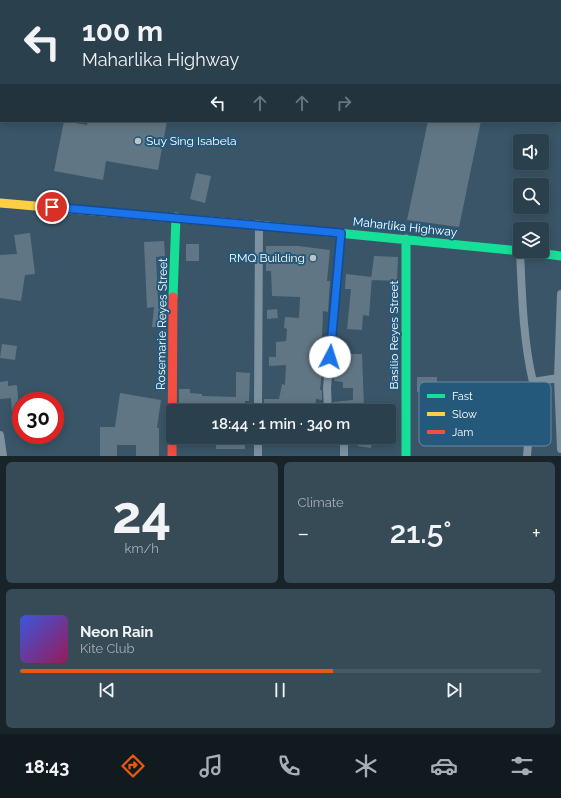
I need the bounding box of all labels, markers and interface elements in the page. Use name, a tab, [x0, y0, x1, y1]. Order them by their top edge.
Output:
text: 100 m	[82, 15, 163, 48]
icon: left	[16, 16, 68, 68]
text: Maharlika Highway	[82, 49, 239, 70]
icon: left	[207, 92, 229, 114]
icon: ahead	[249, 92, 271, 114]
icon: ahead	[291, 92, 313, 114]
icon: right	[333, 92, 355, 114]
place label: Suy Sing Isabela	[146, 134, 237, 148]
map controls	[513, 134, 549, 258]
button: sound	[513, 134, 549, 170]
marker: Suy Sing Isabela	[133, 136, 143, 146]
button: search	[513, 178, 549, 214]
pin	[35, 190, 69, 224]
icon: arrive	[41, 196, 63, 218]
street label: Maharlika Highway	[352, 215, 458, 239]
button: layers	[513, 222, 549, 258]
place label: RMQ Building	[229, 251, 305, 265]
marker: RMQ Building	[308, 253, 318, 263]
street label: Rosemarie Reyes Street	[154, 258, 170, 390]
street label: Basilio Reyes Street	[387, 281, 401, 389]
position arrow	[309, 336, 351, 378]
legend	[419, 382, 551, 446]
text: Fast	[452, 390, 473, 403]
speed limit sign: 30	[12, 392, 64, 444]
text: Slow	[452, 408, 477, 421]
text: 18:44 · 1 min · 340 m	[212, 415, 350, 433]
text: Jam	[452, 426, 473, 439]
text: 24	[112, 484, 171, 545]
text: Climate	[298, 495, 344, 510]
text: 21.5°	[390, 515, 452, 550]
text: −	[298, 520, 309, 546]
text: +	[532, 520, 541, 546]
text: km/h	[125, 541, 159, 556]
text: Neon Rain	[80, 623, 153, 641]
text: Kite Club	[80, 641, 135, 656]
icon: previous	[96, 679, 118, 701]
icon: pause	[269, 679, 291, 701]
icon: next	[443, 679, 465, 701]
icon: directions	[119, 752, 147, 780]
icon: music	[197, 752, 225, 780]
icon: phone	[275, 752, 303, 780]
icon: climate	[352, 752, 380, 780]
icon: car	[430, 752, 458, 780]
icon: filters	[508, 752, 536, 780]
text: 18:43	[25, 756, 69, 777]

